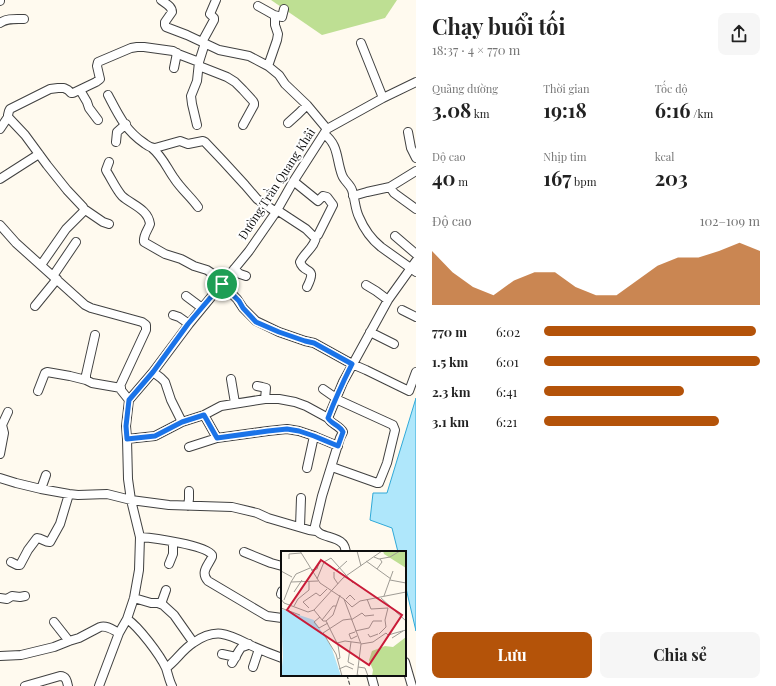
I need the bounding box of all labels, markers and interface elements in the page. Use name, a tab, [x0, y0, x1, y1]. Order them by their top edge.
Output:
text: Chạy buổi tối	[432, 11, 565, 41]
button: share	[718, 13, 760, 55]
text: 18:37 · 4 × 770 m	[432, 41, 520, 58]
text: Quãng đường	[432, 81, 498, 96]
text: Thời gian	[543, 81, 590, 96]
text: Tốc độ	[655, 81, 688, 96]
text: 3.08	[432, 96, 471, 123]
text: 19:18	[543, 96, 587, 123]
text: 6:16	[655, 96, 691, 123]
text: km	[471, 106, 490, 121]
text: /km	[691, 106, 713, 121]
street label: Đường Trần Quang Khải	[234, 124, 318, 242]
text: Độ cao	[432, 149, 466, 164]
text: Nhịp tim	[543, 149, 587, 164]
text: kcal	[655, 149, 674, 164]
text: 40	[432, 164, 455, 191]
text: 167	[543, 164, 571, 191]
text: 203	[655, 164, 688, 191]
text: m	[455, 174, 468, 189]
text: bpm	[571, 174, 596, 189]
text: Độ cao	[432, 212, 472, 229]
text: 102–109 m	[700, 212, 760, 229]
pin	[205, 267, 239, 301]
icon: arrive	[211, 273, 233, 295]
text: 770 m	[432, 323, 467, 340]
text: 6:02	[496, 323, 520, 340]
text: 1.5 km	[432, 353, 468, 370]
text: 6:01	[496, 353, 519, 370]
text: 2.3 km	[432, 383, 470, 400]
text: 6:41	[496, 383, 517, 400]
text: 3.1 km	[432, 413, 469, 430]
text: 6:21	[496, 413, 517, 430]
inset map	[281, 551, 406, 676]
button: Lưu	[432, 632, 592, 678]
button: Chia sẻ	[600, 632, 760, 678]

